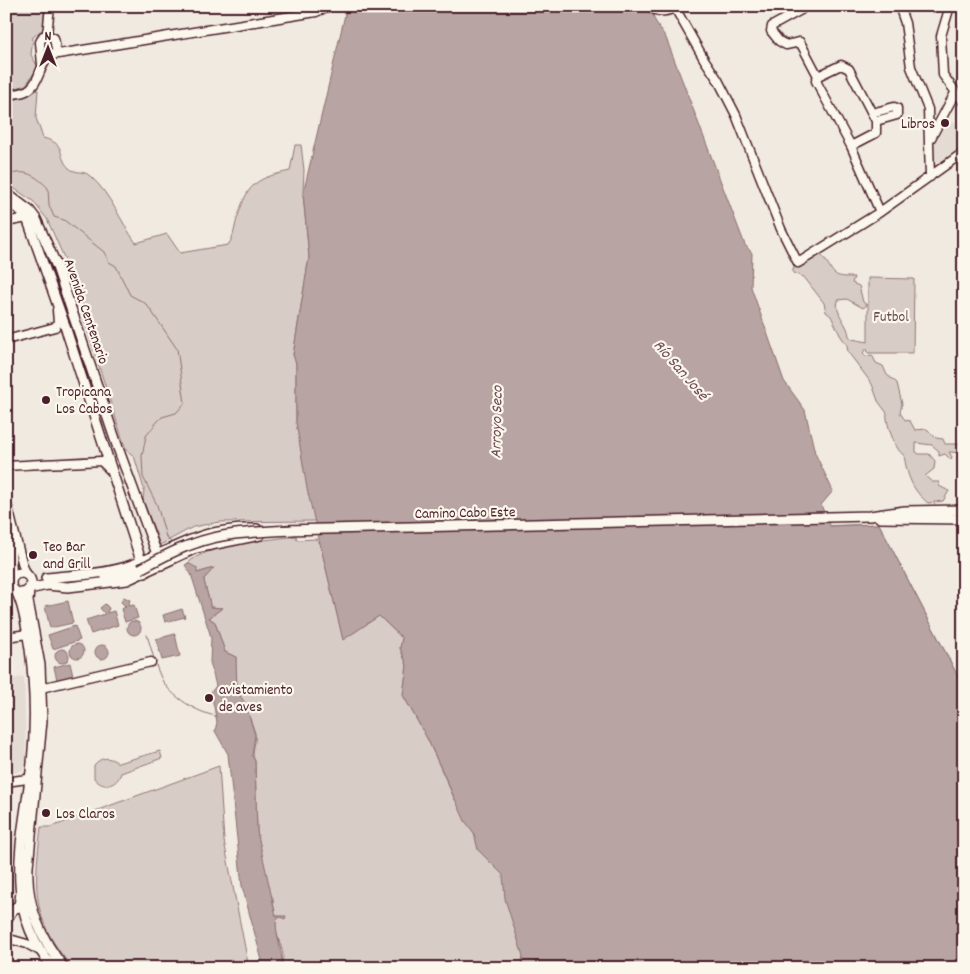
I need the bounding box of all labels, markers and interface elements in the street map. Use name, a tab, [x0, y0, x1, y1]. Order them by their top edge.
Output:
north arrow	[22, 22, 72, 72]
text: N	[45, 27, 52, 47]
place label: Libros	[901, 114, 935, 136]
marker: Libros	[939, 117, 951, 129]
street label: Avenida Centenario	[57, 256, 114, 368]
park label: Futbol	[873, 307, 909, 329]
water label: Río San José	[647, 335, 714, 408]
place label: Tropicana Los Cabos	[56, 382, 113, 421]
water label: Arroyo Seco	[485, 385, 510, 459]
marker: Tropicana Los Cabos	[40, 394, 52, 406]
street label: Camino Cabo Este	[414, 502, 516, 526]
place label: Teo Bar and Grill	[43, 537, 91, 576]
marker: Teo Bar and Grill	[27, 549, 39, 561]
place label: avistamiento de aves	[219, 680, 293, 719]
marker: avistamiento de aves	[203, 692, 215, 704]
place label: Los Claros	[56, 804, 115, 826]
marker: Los Claros	[40, 807, 52, 819]

